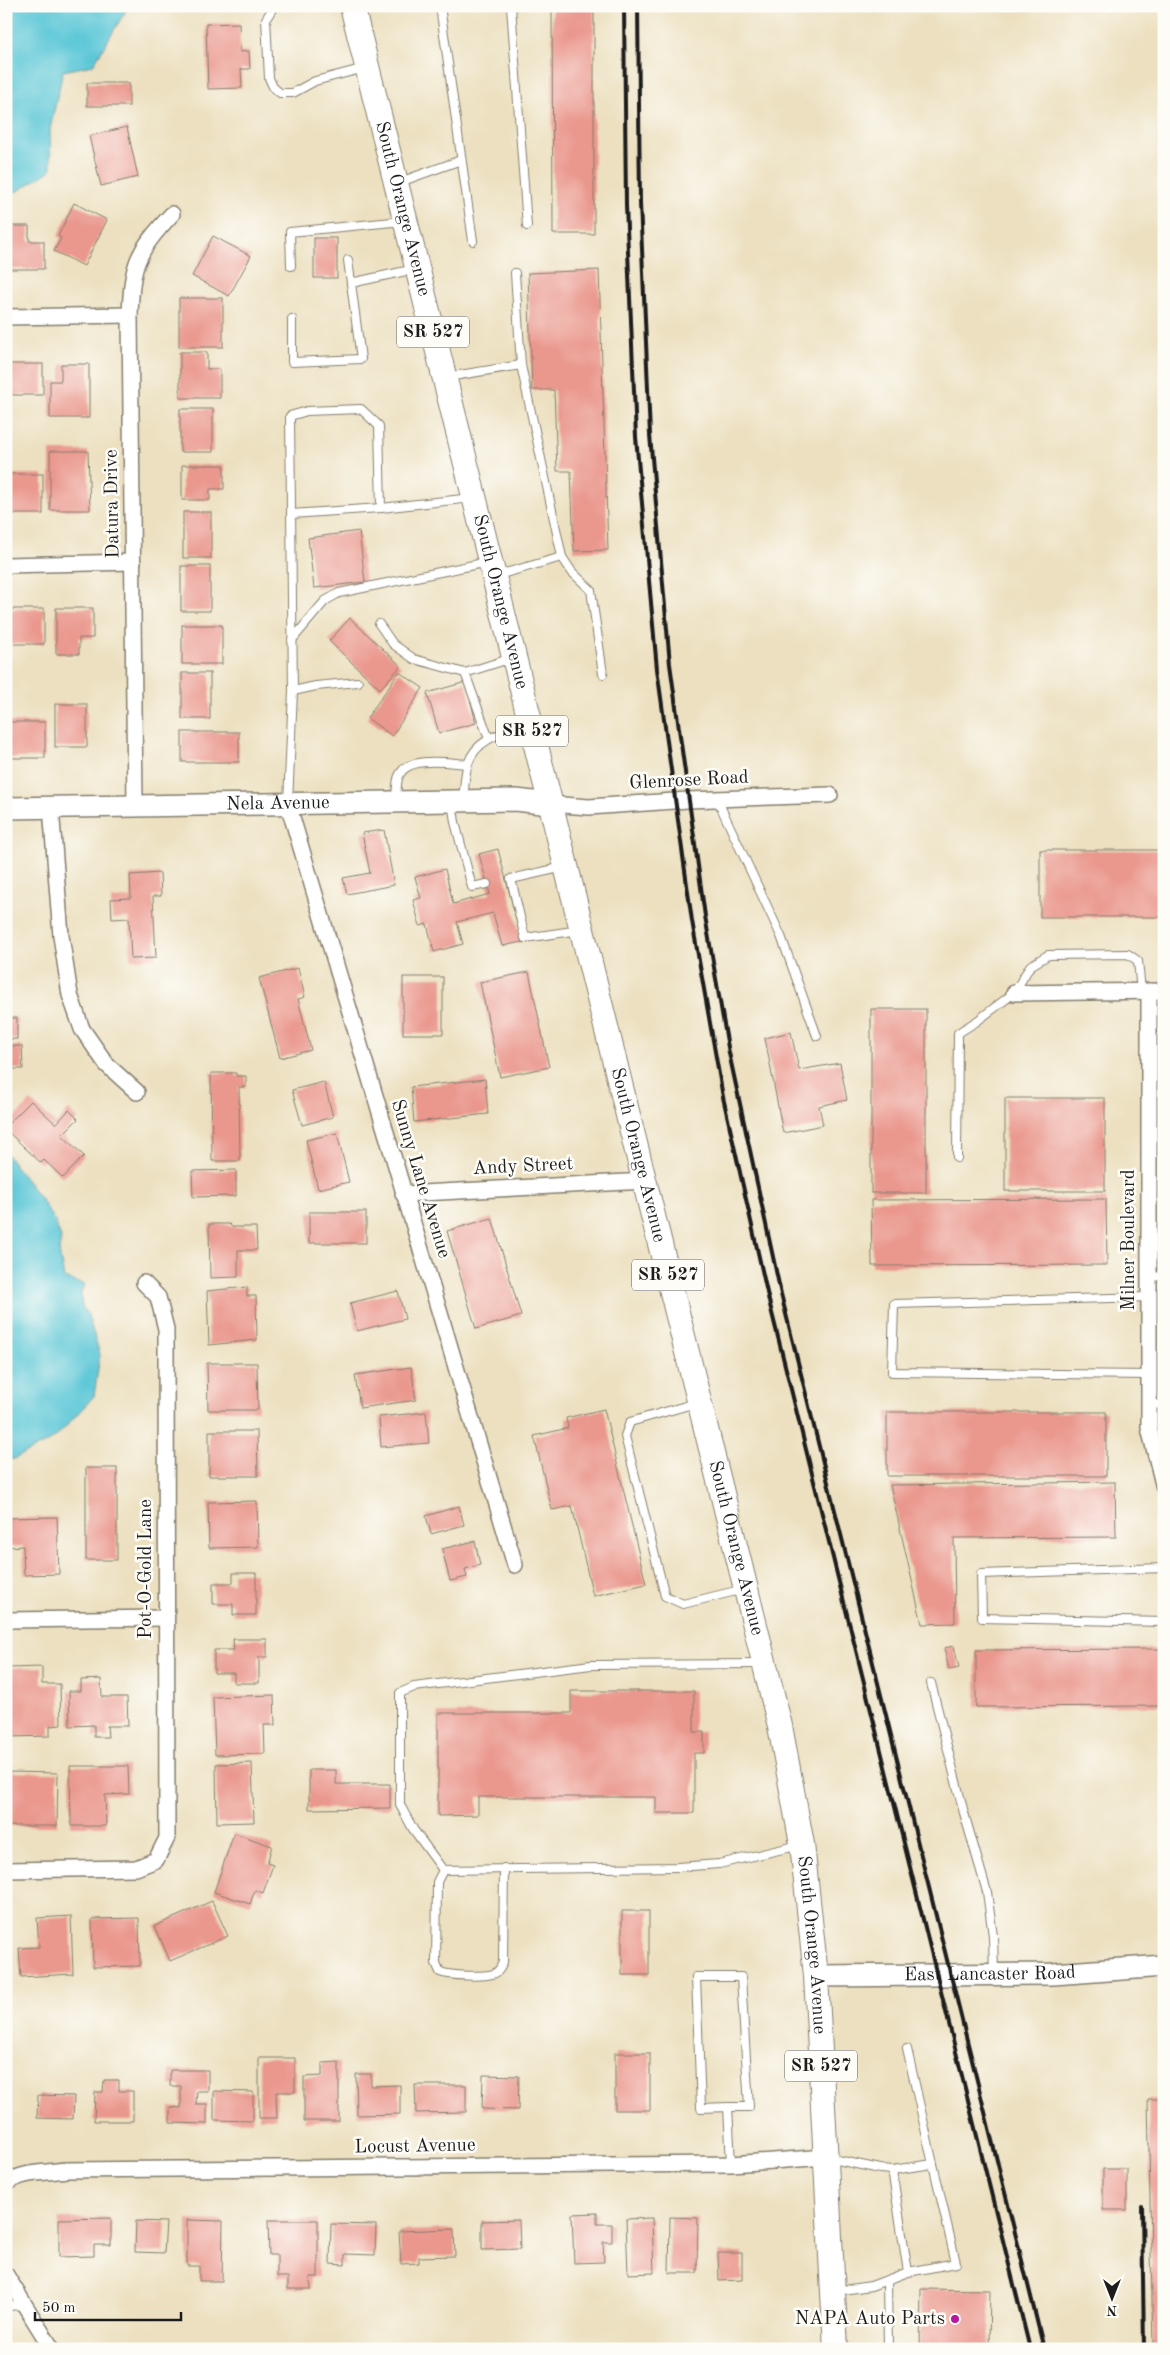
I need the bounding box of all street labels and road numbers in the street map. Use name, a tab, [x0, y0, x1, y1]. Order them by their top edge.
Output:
street label: South Orange Avenue	[372, 120, 433, 298]
road number: SR 527	[397, 316, 469, 348]
street label: Datura Drive	[103, 449, 123, 559]
street label: South Orange Avenue	[469, 513, 531, 691]
road number: SR 527	[496, 716, 568, 746]
street label: Glenrose Road	[629, 768, 749, 794]
street label: Nela Avenue	[226, 793, 330, 814]
street label: South Orange Avenue	[607, 1066, 669, 1244]
street label: Sunny Lane Avenue	[387, 1098, 453, 1260]
street label: Andy Street	[472, 1155, 574, 1179]
street label: Milner Boulevard	[1120, 1169, 1139, 1311]
road number: SR 527	[632, 1260, 704, 1290]
street label: South Orange Avenue	[705, 1459, 767, 1637]
street label: Pot-O-Gold Lane	[137, 1499, 156, 1639]
street label: South Orange Avenue	[794, 1855, 829, 2035]
street label: East Lancaster Road	[904, 1963, 1077, 1985]
road number: SR 527	[785, 2050, 857, 2082]
street label: Locust Avenue	[354, 2136, 476, 2158]

